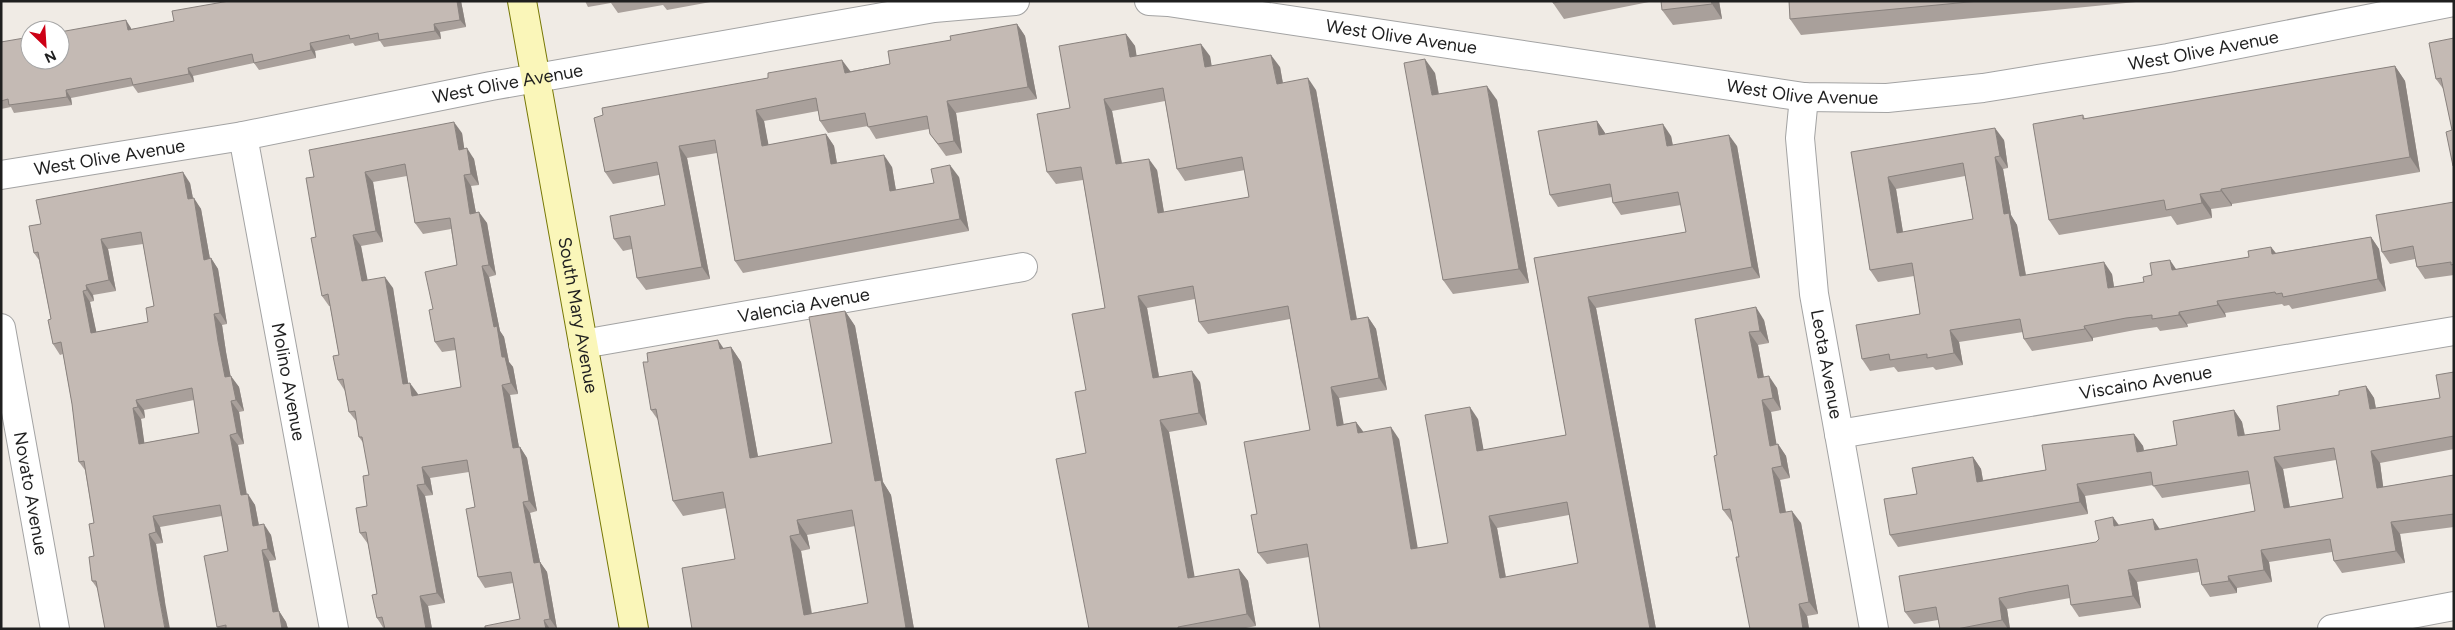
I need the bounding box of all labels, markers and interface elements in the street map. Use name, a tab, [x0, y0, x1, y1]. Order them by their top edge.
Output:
street label: West Olive Avenue	[1324, 15, 1479, 59]
north arrow	[20, 20, 70, 70]
street label: West Olive Avenue	[2126, 26, 2280, 75]
text: N	[42, 46, 59, 66]
street label: West Olive Avenue	[431, 59, 585, 109]
street label: West Olive Avenue	[1725, 75, 1878, 109]
street label: West Olive Avenue	[33, 134, 187, 180]
street label: South Mary Avenue	[553, 235, 603, 395]
street label: Valencia Avenue	[736, 283, 871, 328]
street label: Leota Avenue	[1806, 308, 1847, 421]
street label: Molino Avenue	[267, 321, 310, 443]
street label: Viscaino Avenue	[2078, 361, 2214, 405]
street label: Novato Avenue	[9, 430, 53, 557]

